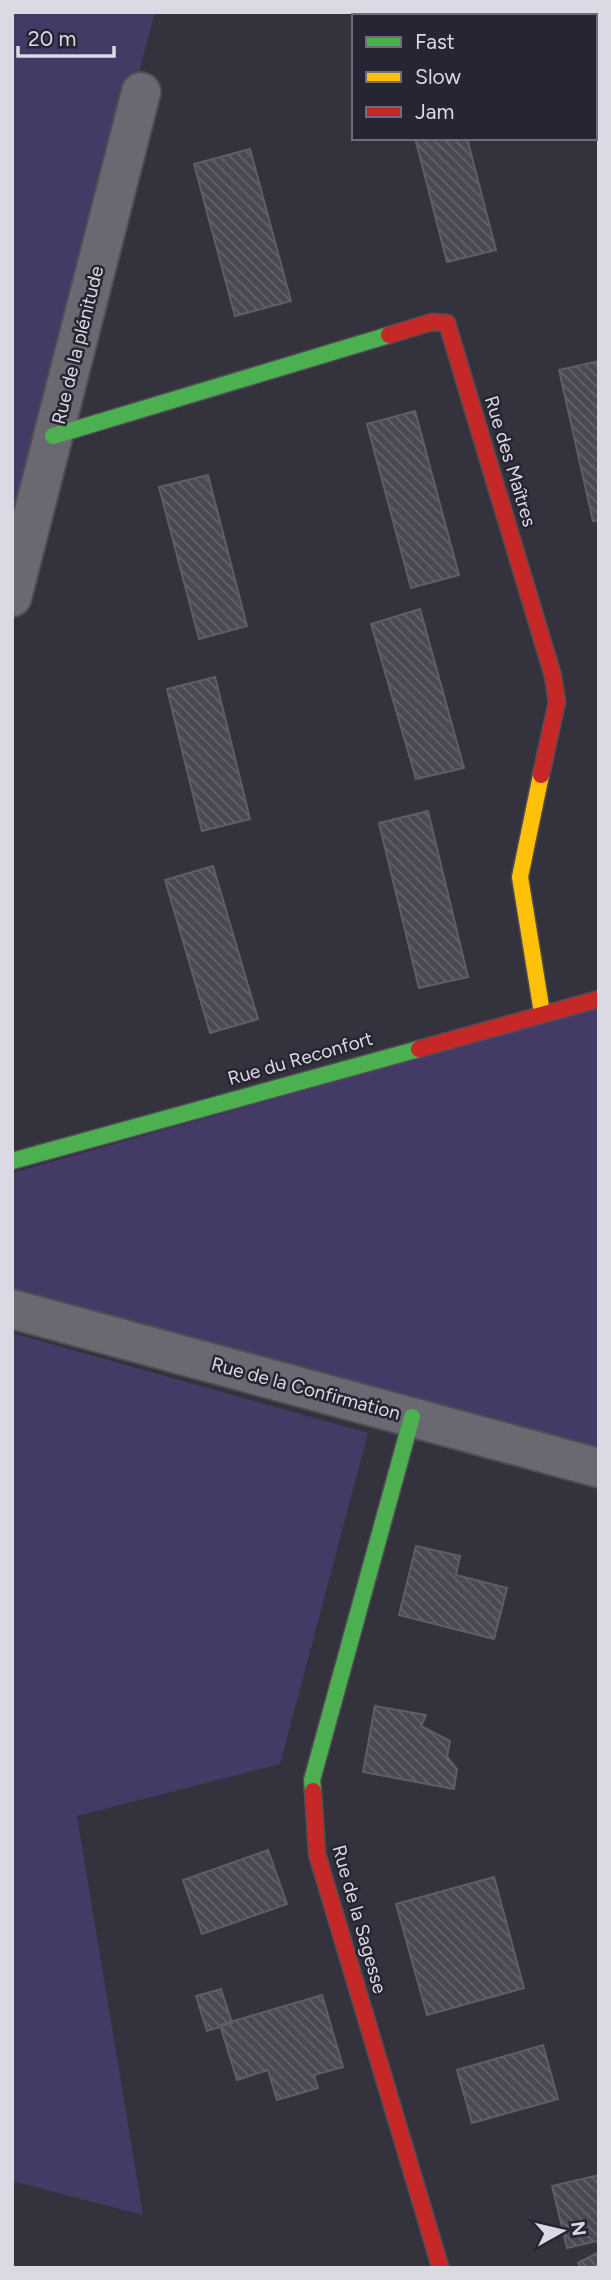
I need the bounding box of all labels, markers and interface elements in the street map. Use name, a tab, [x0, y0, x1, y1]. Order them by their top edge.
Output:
scale bar	[18, 14, 114, 58]
legend	[352, 14, 597, 140]
text: 20 m	[28, 26, 76, 51]
text: Fast	[415, 29, 455, 54]
text: Slow	[415, 64, 461, 89]
text: Jam	[415, 99, 454, 124]
street label: Rue de la plénitude	[47, 264, 108, 427]
street label: Rue des Maîtres	[480, 393, 541, 529]
street label: Rue du Reconfort	[225, 1027, 375, 1090]
street label: Rue de la Confirmation	[209, 1352, 403, 1425]
street label: Rue de la Sagesse	[327, 1842, 392, 1996]
north arrow	[527, 2196, 597, 2266]
text: N	[566, 2220, 591, 2238]

